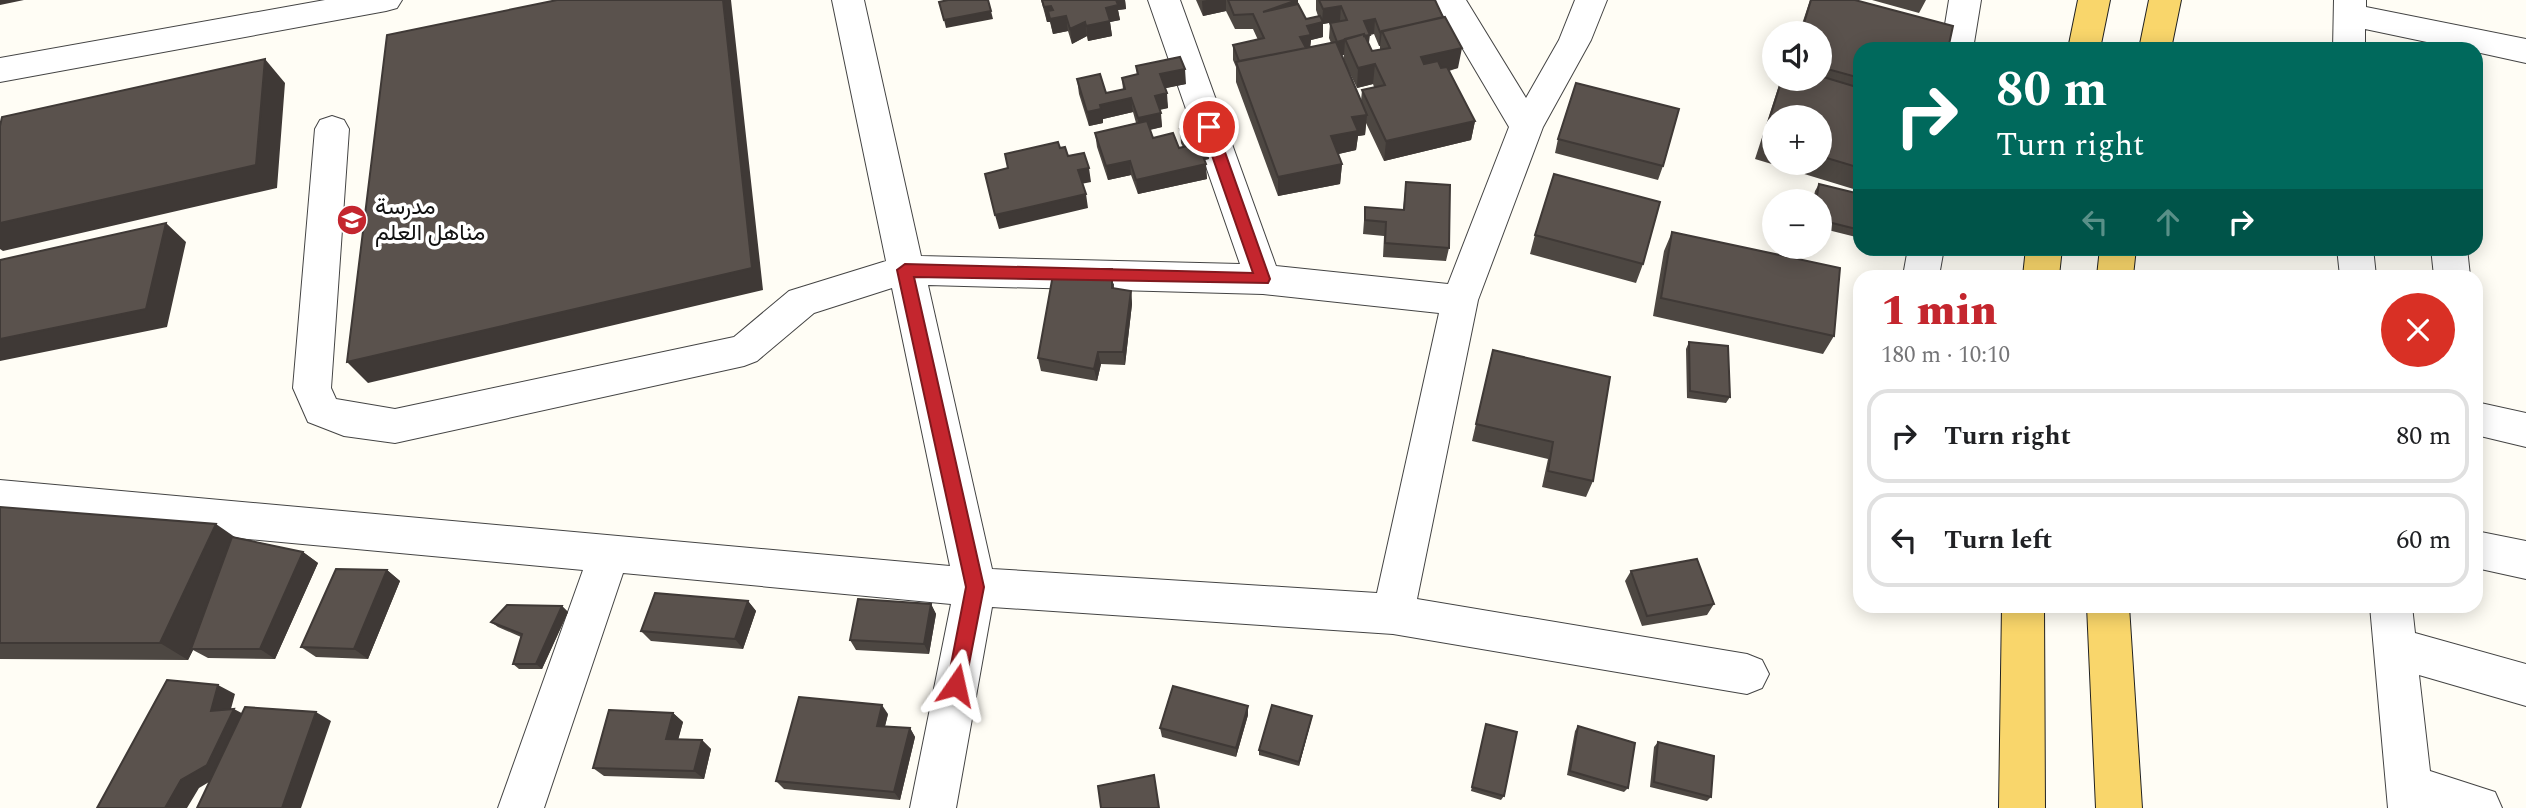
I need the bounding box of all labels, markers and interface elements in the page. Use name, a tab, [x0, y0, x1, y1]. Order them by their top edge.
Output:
map controls	[1762, 21, 1832, 259]
button: sound	[1762, 21, 1832, 91]
text: 80 m	[1996, 53, 2107, 128]
icon: right	[1881, 70, 1972, 161]
pin	[1179, 97, 1239, 157]
button: +	[1762, 105, 1832, 175]
icon: arrive	[1190, 108, 1228, 146]
text: Turn right	[1996, 121, 2144, 170]
button: −	[1762, 189, 1832, 259]
place label: مدرسة مناهل العلم	[375, 190, 485, 251]
school or university icon: مدرسة مناهل العلم	[335, 203, 369, 237]
icon: left	[2076, 203, 2114, 241]
icon: ahead	[2149, 203, 2187, 241]
icon: right	[2222, 203, 2260, 241]
text: 1 min	[1881, 280, 1997, 343]
button: close	[2381, 293, 2455, 367]
text: 180 m · 10:10	[1881, 338, 2010, 373]
text: Turn right	[1944, 416, 2071, 456]
text: 80 m	[2396, 416, 2451, 456]
icon: right	[1885, 417, 1923, 455]
text: Turn left	[1944, 520, 2052, 560]
text: 60 m	[2396, 520, 2451, 560]
icon: left	[1885, 521, 1923, 559]
position arrow	[919, 648, 993, 722]

